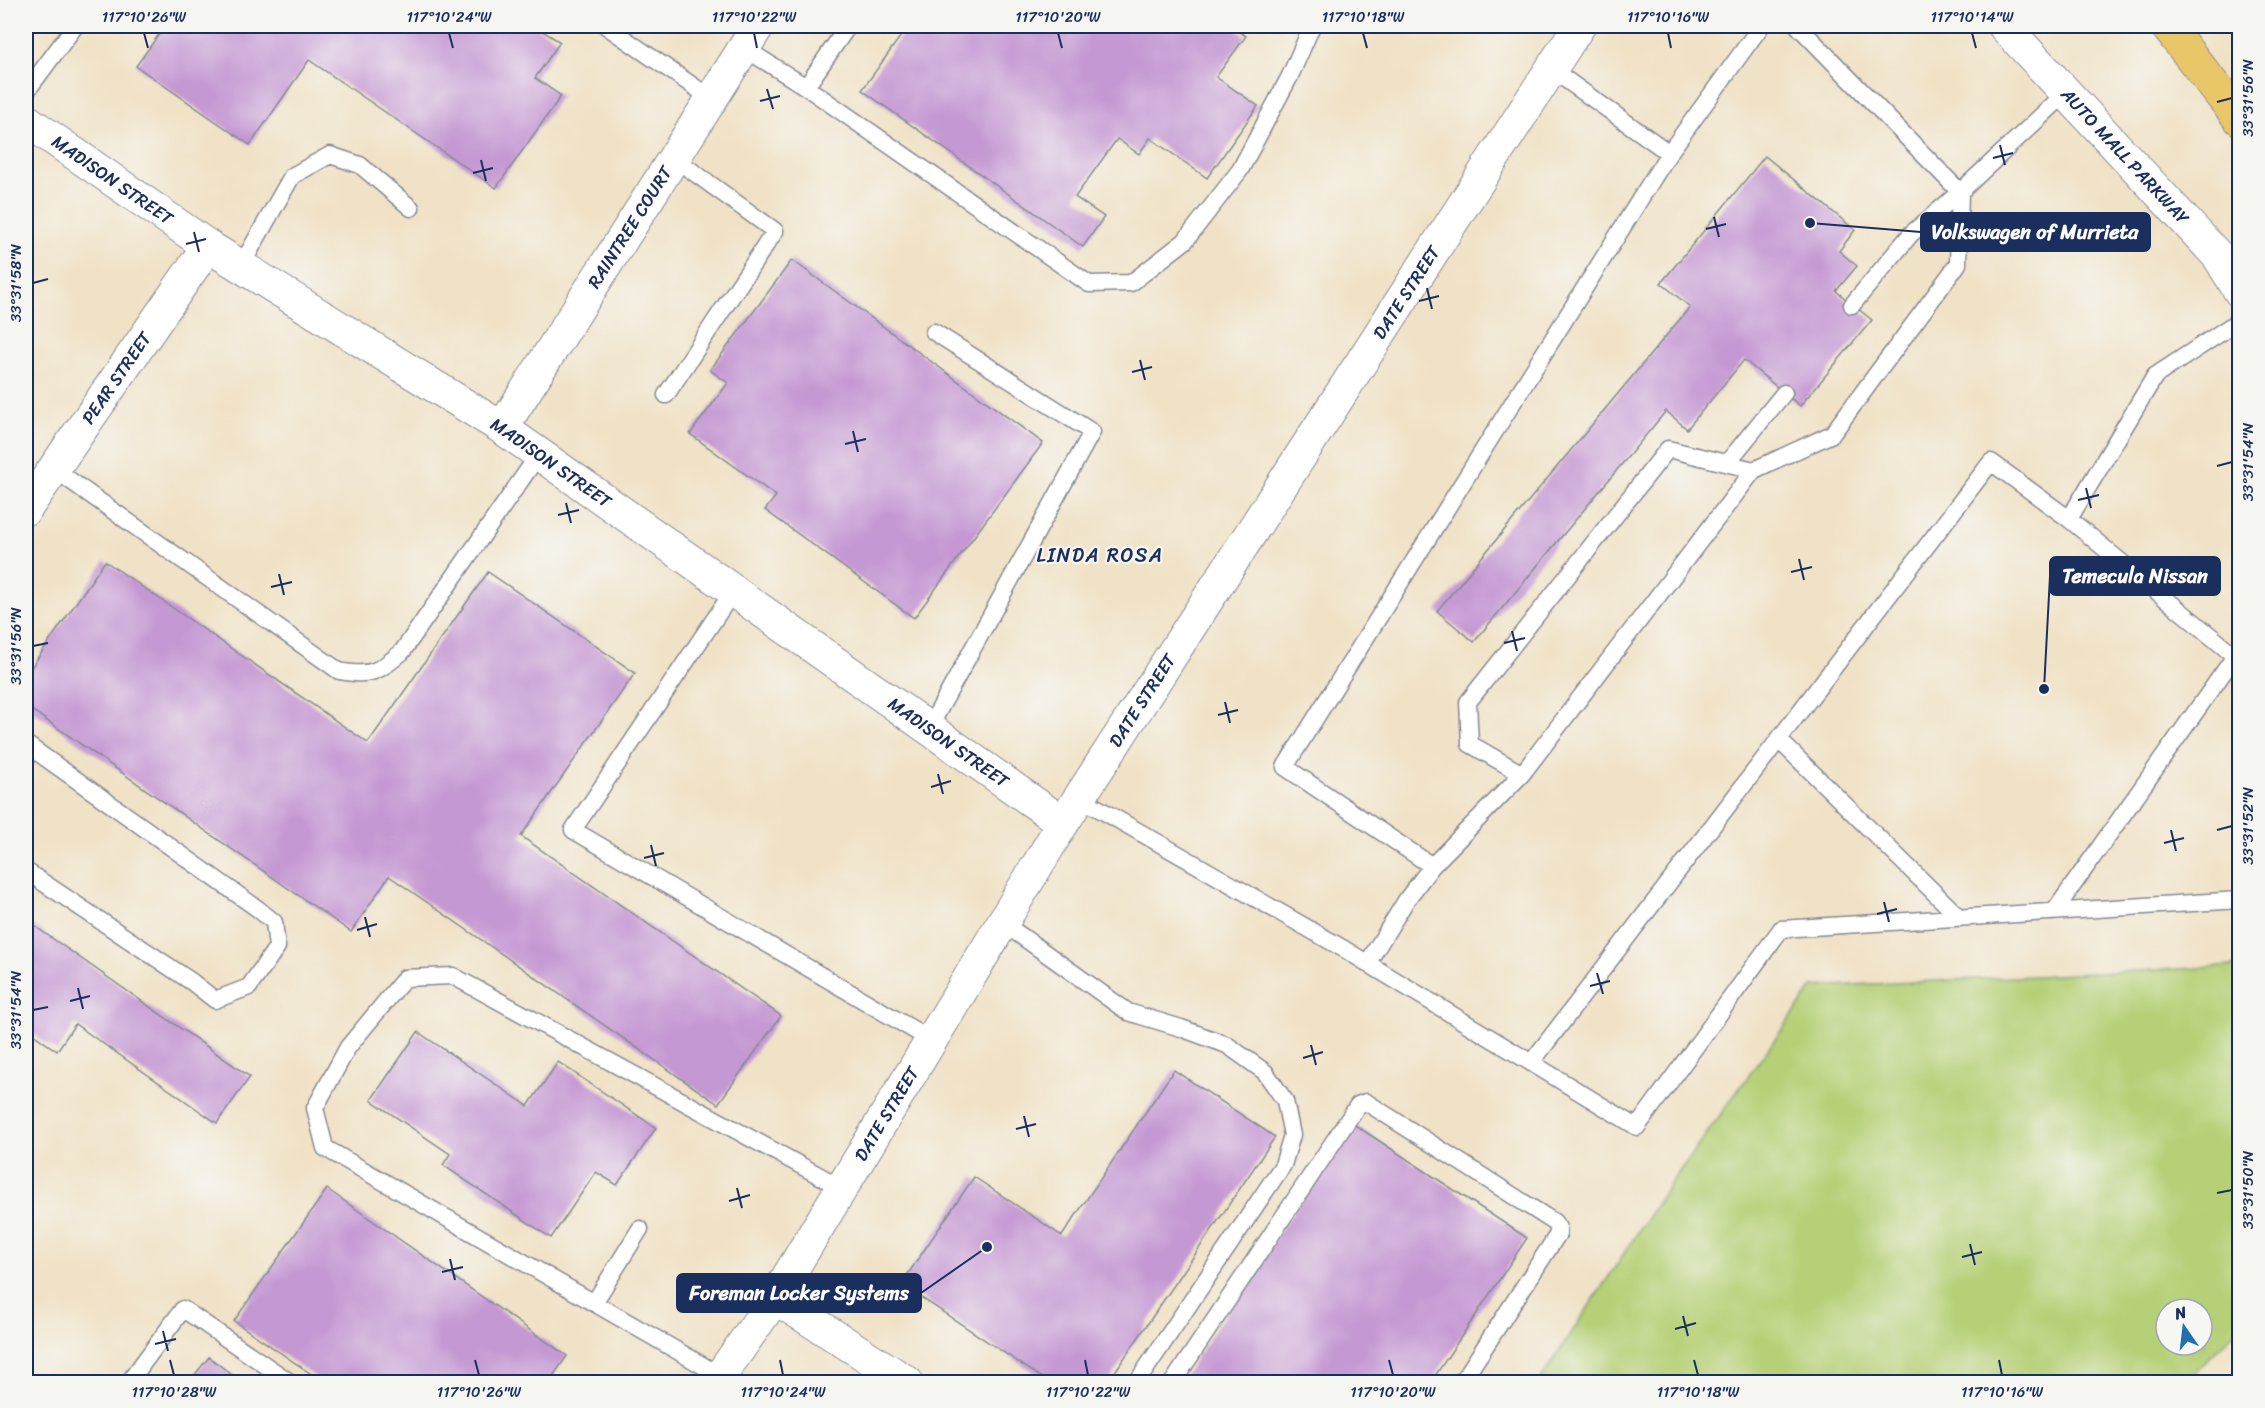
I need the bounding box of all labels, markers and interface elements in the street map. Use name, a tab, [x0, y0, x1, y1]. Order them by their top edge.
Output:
text: 117°10'26"W	[102, 4, 187, 30]
text: 117°10'24"W	[406, 4, 492, 30]
text: 117°10'22"W	[712, 4, 797, 30]
text: 117°10'20"W	[1015, 4, 1101, 30]
text: 117°10'18"W	[1322, 4, 1405, 30]
text: 117°10'16"W	[1627, 4, 1709, 30]
text: 117°10'14"W	[1931, 4, 2014, 30]
text: 33°31'56"N	[2235, 59, 2261, 137]
street label: AUTO MALL PARKWAY	[2052, 79, 2198, 233]
street label: MADISON STREET	[45, 126, 181, 234]
street label: RAINTREE COURT	[579, 159, 682, 295]
callout: Volkswagen of Murrieta	[1921, 213, 2150, 251]
text: Volkswagen of Murrieta	[1932, 215, 2139, 250]
street label: DATE STREET	[1364, 238, 1449, 346]
text: 33°31'58"N	[3, 243, 29, 322]
street label: PEAR STREET	[73, 324, 161, 431]
street label: MADISON STREET	[484, 409, 619, 517]
text: 33°31'54"N	[2235, 422, 2261, 501]
district label: LINDA ROSA	[1036, 538, 1164, 573]
callout: Temecula Nissan	[2050, 557, 2220, 595]
text: Temecula Nissan	[2062, 559, 2208, 594]
text: 33°31'56"N	[3, 607, 29, 685]
street label: DATE STREET	[1100, 646, 1185, 754]
street label: MADISON STREET	[881, 688, 1017, 797]
text: 33°31'52"N	[2235, 787, 2261, 865]
text: 33°31'54"N	[3, 970, 29, 1049]
street label: DATE STREET	[845, 1059, 928, 1168]
text: 33°31'50"N	[2235, 1150, 2261, 1229]
callout: Foreman Locker Systems	[677, 1274, 921, 1312]
text: Foreman Locker Systems	[688, 1276, 910, 1311]
north arrow	[2154, 1297, 2214, 1357]
text: N	[2171, 1297, 2190, 1329]
text: 117°10'28"W	[132, 1379, 217, 1405]
text: 117°10'26"W	[437, 1379, 522, 1405]
text: 117°10'24"W	[740, 1379, 826, 1405]
text: 117°10'22"W	[1046, 1379, 1131, 1405]
text: 117°10'20"W	[1350, 1379, 1436, 1405]
text: 117°10'18"W	[1657, 1379, 1740, 1405]
text: 117°10'16"W	[1961, 1379, 2043, 1405]

